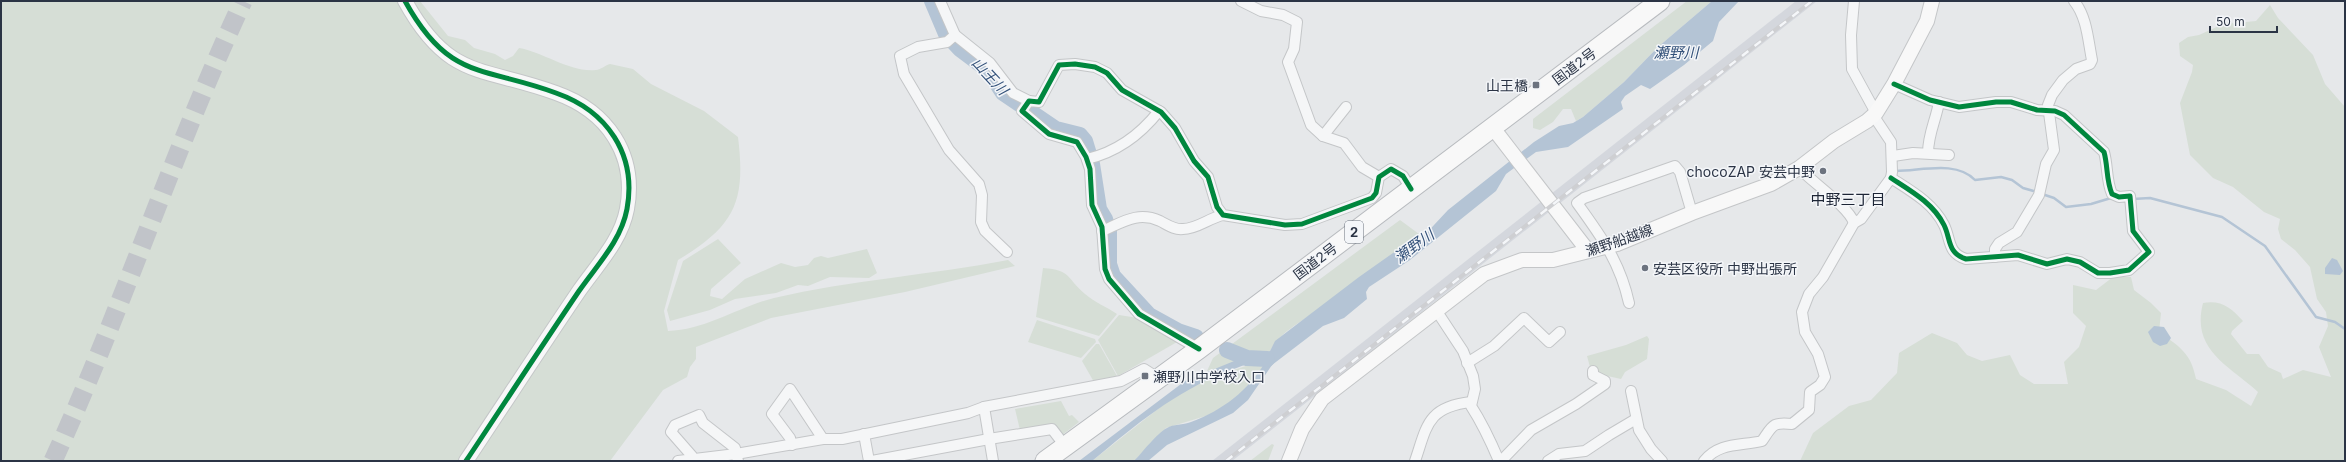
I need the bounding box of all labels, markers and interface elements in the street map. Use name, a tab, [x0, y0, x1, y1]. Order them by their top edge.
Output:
scale bar	[2210, 8, 2277, 34]
text: 50 m	[2216, 14, 2245, 29]
water label: 瀬野川	[1653, 43, 1700, 62]
street label: 国道2号	[1549, 44, 1599, 88]
water label: 山王川	[968, 53, 1014, 100]
place label: 山王橋	[1486, 77, 1528, 94]
marker: 山王橋	[1531, 80, 1541, 90]
place label: chocoZAP 安芸中野	[1687, 163, 1815, 180]
marker: chocoZAP 安芸中野	[1818, 166, 1828, 176]
district label: 中野三丁目	[1810, 190, 1886, 209]
road number: 2	[1345, 221, 1363, 243]
street label: 瀬野船越線	[1583, 221, 1655, 259]
water label: 瀬野川	[1390, 224, 1439, 267]
street label: 国道2号	[1290, 239, 1340, 283]
place label: 安芸区役所 中野出張所	[1653, 260, 1797, 277]
marker: 安芸区役所 中野出張所	[1640, 263, 1650, 273]
place label: 瀬野川中学校入口	[1153, 368, 1265, 385]
marker: 瀬野川中学校入口	[1140, 371, 1150, 381]

